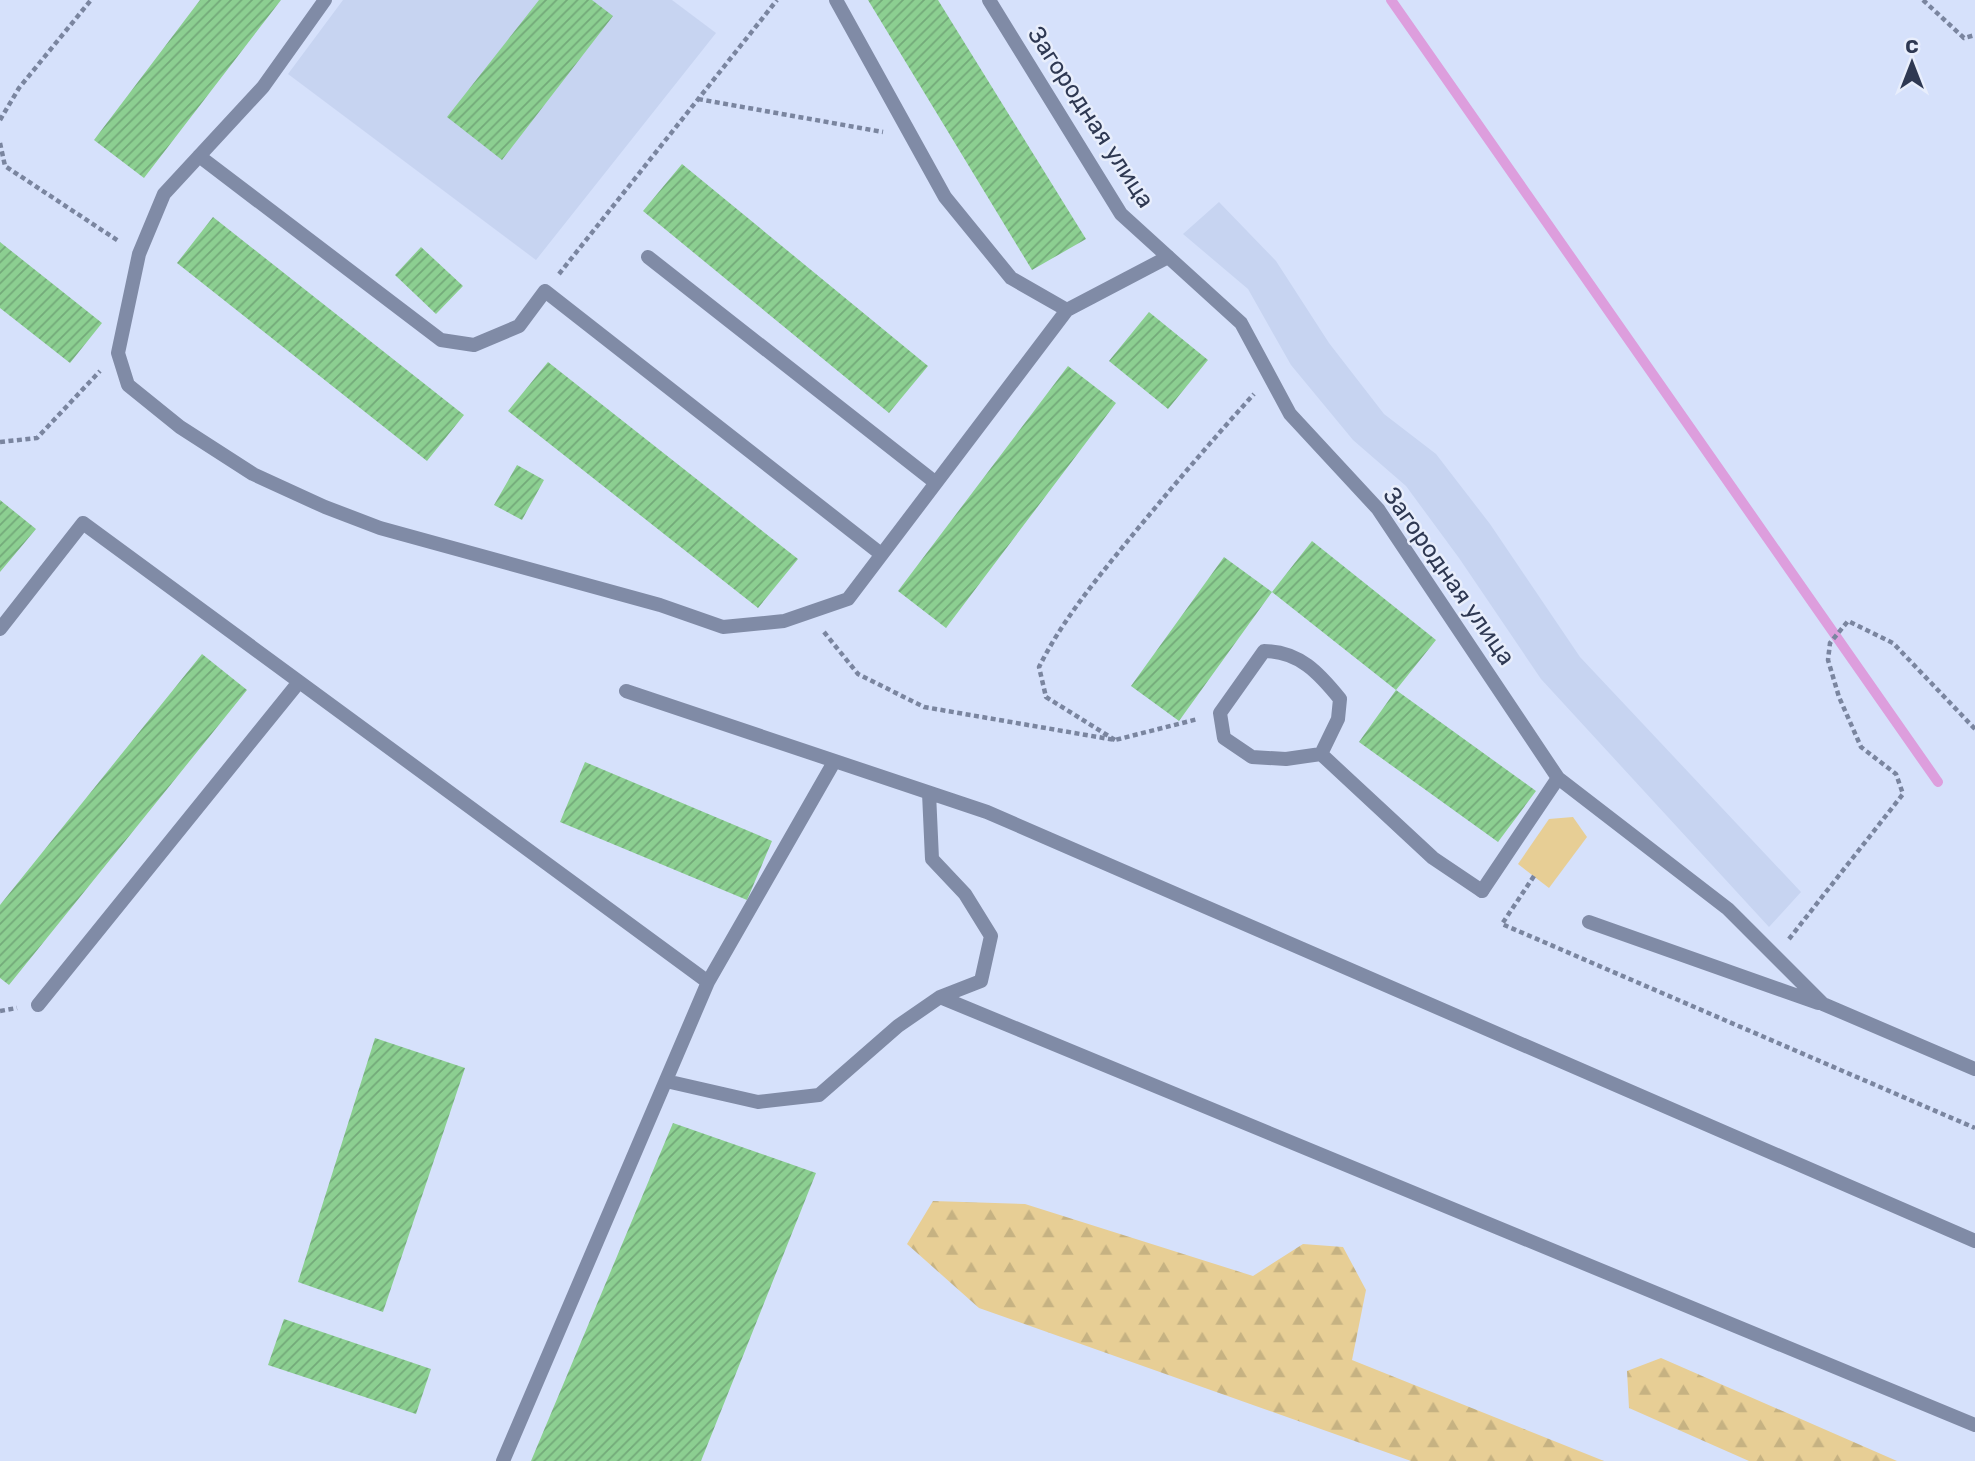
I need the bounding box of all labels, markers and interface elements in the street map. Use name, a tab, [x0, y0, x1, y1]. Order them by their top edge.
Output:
street label: Загородная улица	[1022, 21, 1160, 213]
north arrow	[1877, 28, 1947, 98]
text: С	[1905, 35, 1919, 58]
street label: Загородная улица	[1377, 482, 1521, 670]

